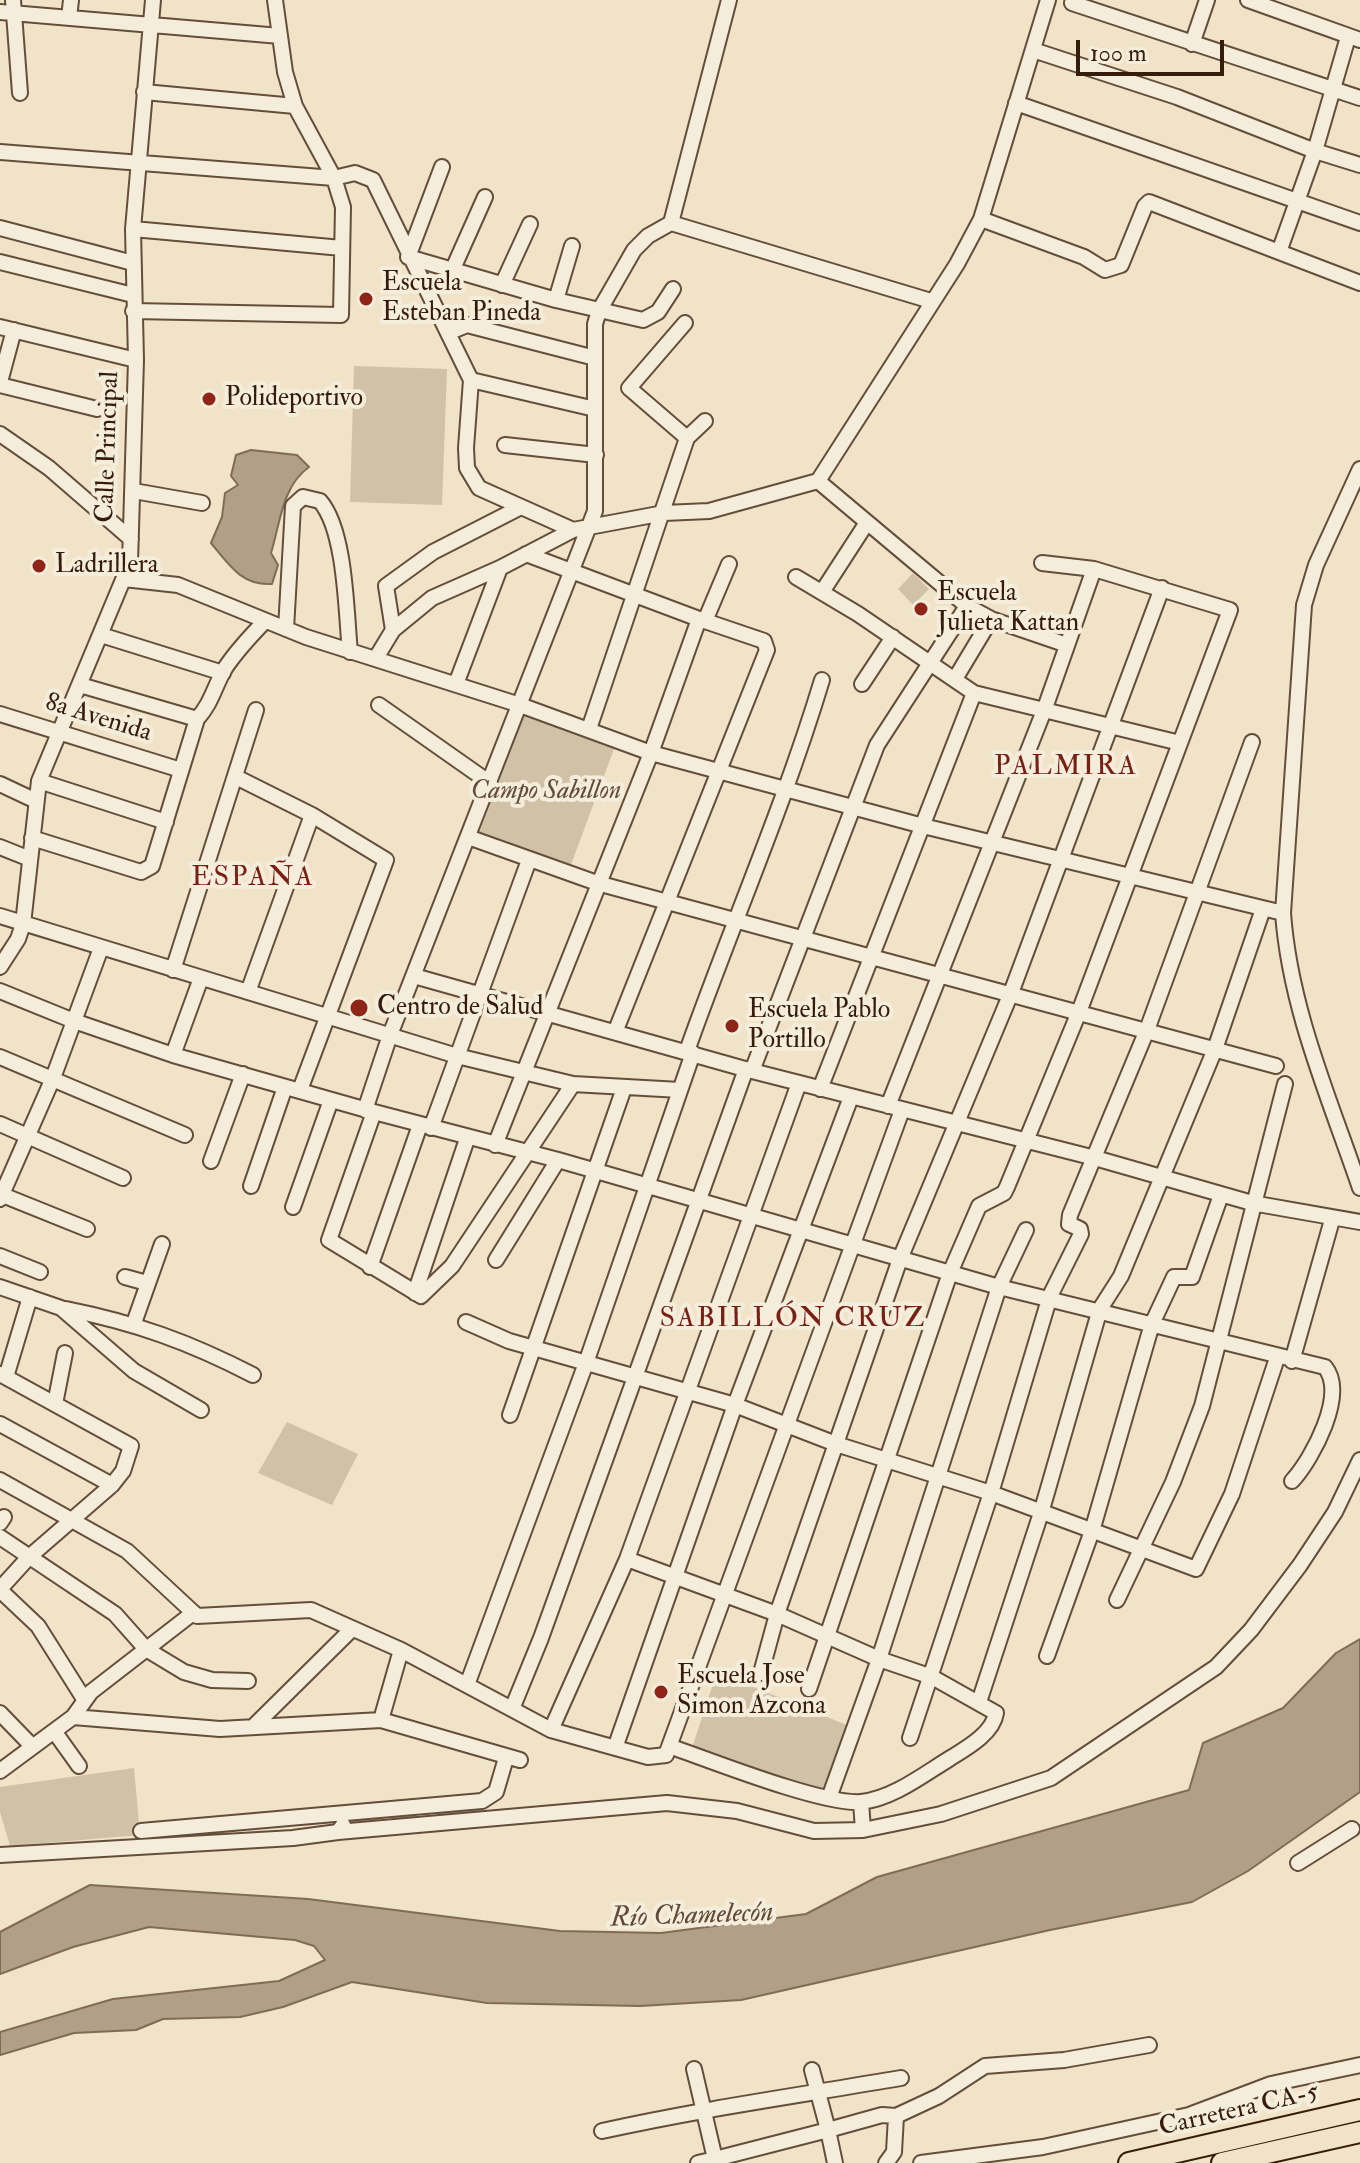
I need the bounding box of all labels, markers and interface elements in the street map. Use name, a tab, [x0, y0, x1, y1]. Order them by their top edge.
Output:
scale bar	[1080, 24, 1228, 74]
text: 100 m	[1090, 38, 1147, 69]
place label: Escuela Esteban Pineda	[382, 268, 541, 330]
marker: Escuela Esteban Pineda	[357, 290, 375, 308]
street label: Calle Principal	[91, 371, 127, 523]
place label: Polideportivo	[225, 383, 363, 415]
marker: Polideportivo	[200, 390, 218, 408]
place label: Ladrillera	[55, 550, 158, 582]
marker: Ladrillera	[30, 557, 48, 575]
place label: Escuela Julieta Kattan	[937, 578, 1079, 640]
marker: Escuela Julieta Kattan	[912, 600, 930, 618]
street label: 8a Avenida	[41, 688, 155, 750]
district label: PALMIRA	[994, 751, 1138, 785]
park label: Campo Sabillon	[471, 776, 621, 808]
district label: ESPAÑA	[191, 862, 315, 896]
place label: Centro de Salud	[377, 992, 543, 1024]
place label: Escuela Pablo Portillo	[748, 995, 890, 1056]
marker: Centro de Salud	[348, 997, 370, 1019]
marker: Escuela Pablo Portillo	[723, 1017, 741, 1035]
district label: SABILLÓN CRUZ	[659, 1303, 927, 1337]
place label: Escuela Jose Simon Azcona	[677, 1661, 826, 1722]
marker: Escuela Jose Simon Azcona	[652, 1683, 670, 1701]
water label: Río Chamelecón	[610, 1897, 774, 1937]
street label: Carretera CA-5	[1156, 2077, 1322, 2145]

